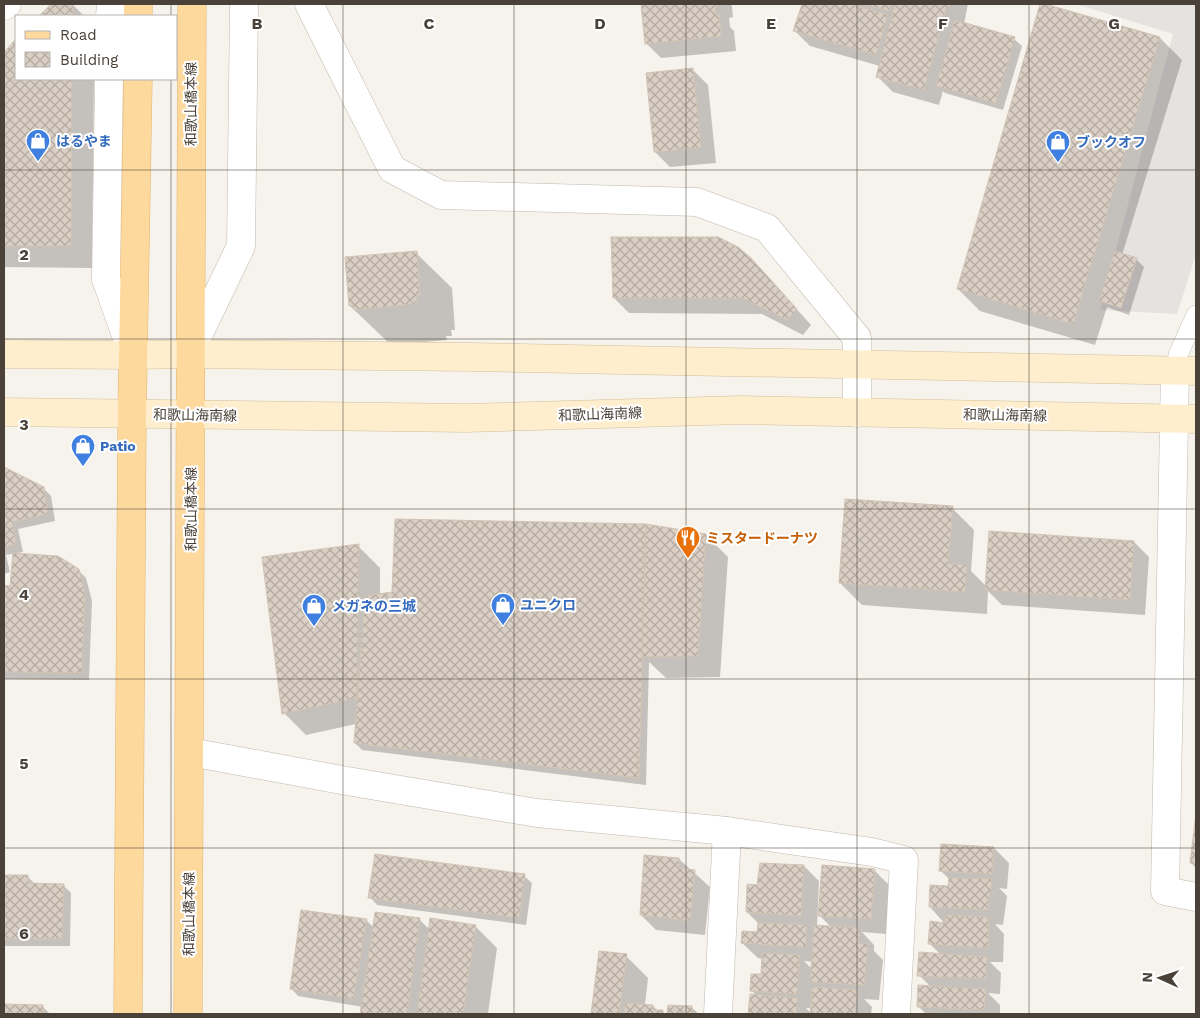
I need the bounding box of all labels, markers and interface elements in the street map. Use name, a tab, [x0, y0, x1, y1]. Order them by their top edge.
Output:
text: B	[252, 14, 263, 33]
text: C	[424, 14, 435, 33]
text: D	[594, 14, 606, 33]
text: E	[766, 14, 776, 33]
text: F	[938, 14, 948, 33]
text: G	[1108, 14, 1120, 33]
legend	[15, 15, 178, 80]
text: Road	[60, 26, 97, 44]
text: Building	[60, 51, 118, 69]
street label: 和歌山橋本線	[183, 62, 199, 146]
shop icon: はるやま	[25, 128, 51, 162]
shop icon: ブックオフ	[1045, 129, 1071, 163]
place label: はるやま	[56, 133, 112, 149]
place label: ブックオフ	[1076, 134, 1146, 150]
text: 2	[19, 245, 29, 264]
street label: 和歌山海南線	[558, 405, 642, 423]
street label: 和歌山海南線	[153, 406, 237, 424]
street label: 和歌山海南線	[963, 406, 1047, 424]
text: 3	[19, 415, 29, 434]
shop icon: Patio	[70, 433, 96, 467]
place label: Patio	[100, 438, 136, 454]
street label: 和歌山橋本線	[183, 467, 199, 551]
restaurant icon: ミスタードーナツ	[675, 525, 701, 559]
place label: ミスタードーナツ	[706, 530, 818, 546]
text: 4	[19, 585, 29, 604]
shop icon: ユニクロ	[490, 592, 516, 626]
shop icon: メガネの三城	[301, 593, 327, 627]
place label: ユニクロ	[520, 597, 576, 613]
place label: メガネの三城	[332, 598, 416, 614]
text: 5	[19, 754, 29, 773]
street label: 和歌山橋本線	[181, 872, 197, 956]
text: 6	[19, 924, 29, 943]
north arrow	[1135, 953, 1185, 1003]
text: N	[1139, 972, 1155, 983]

